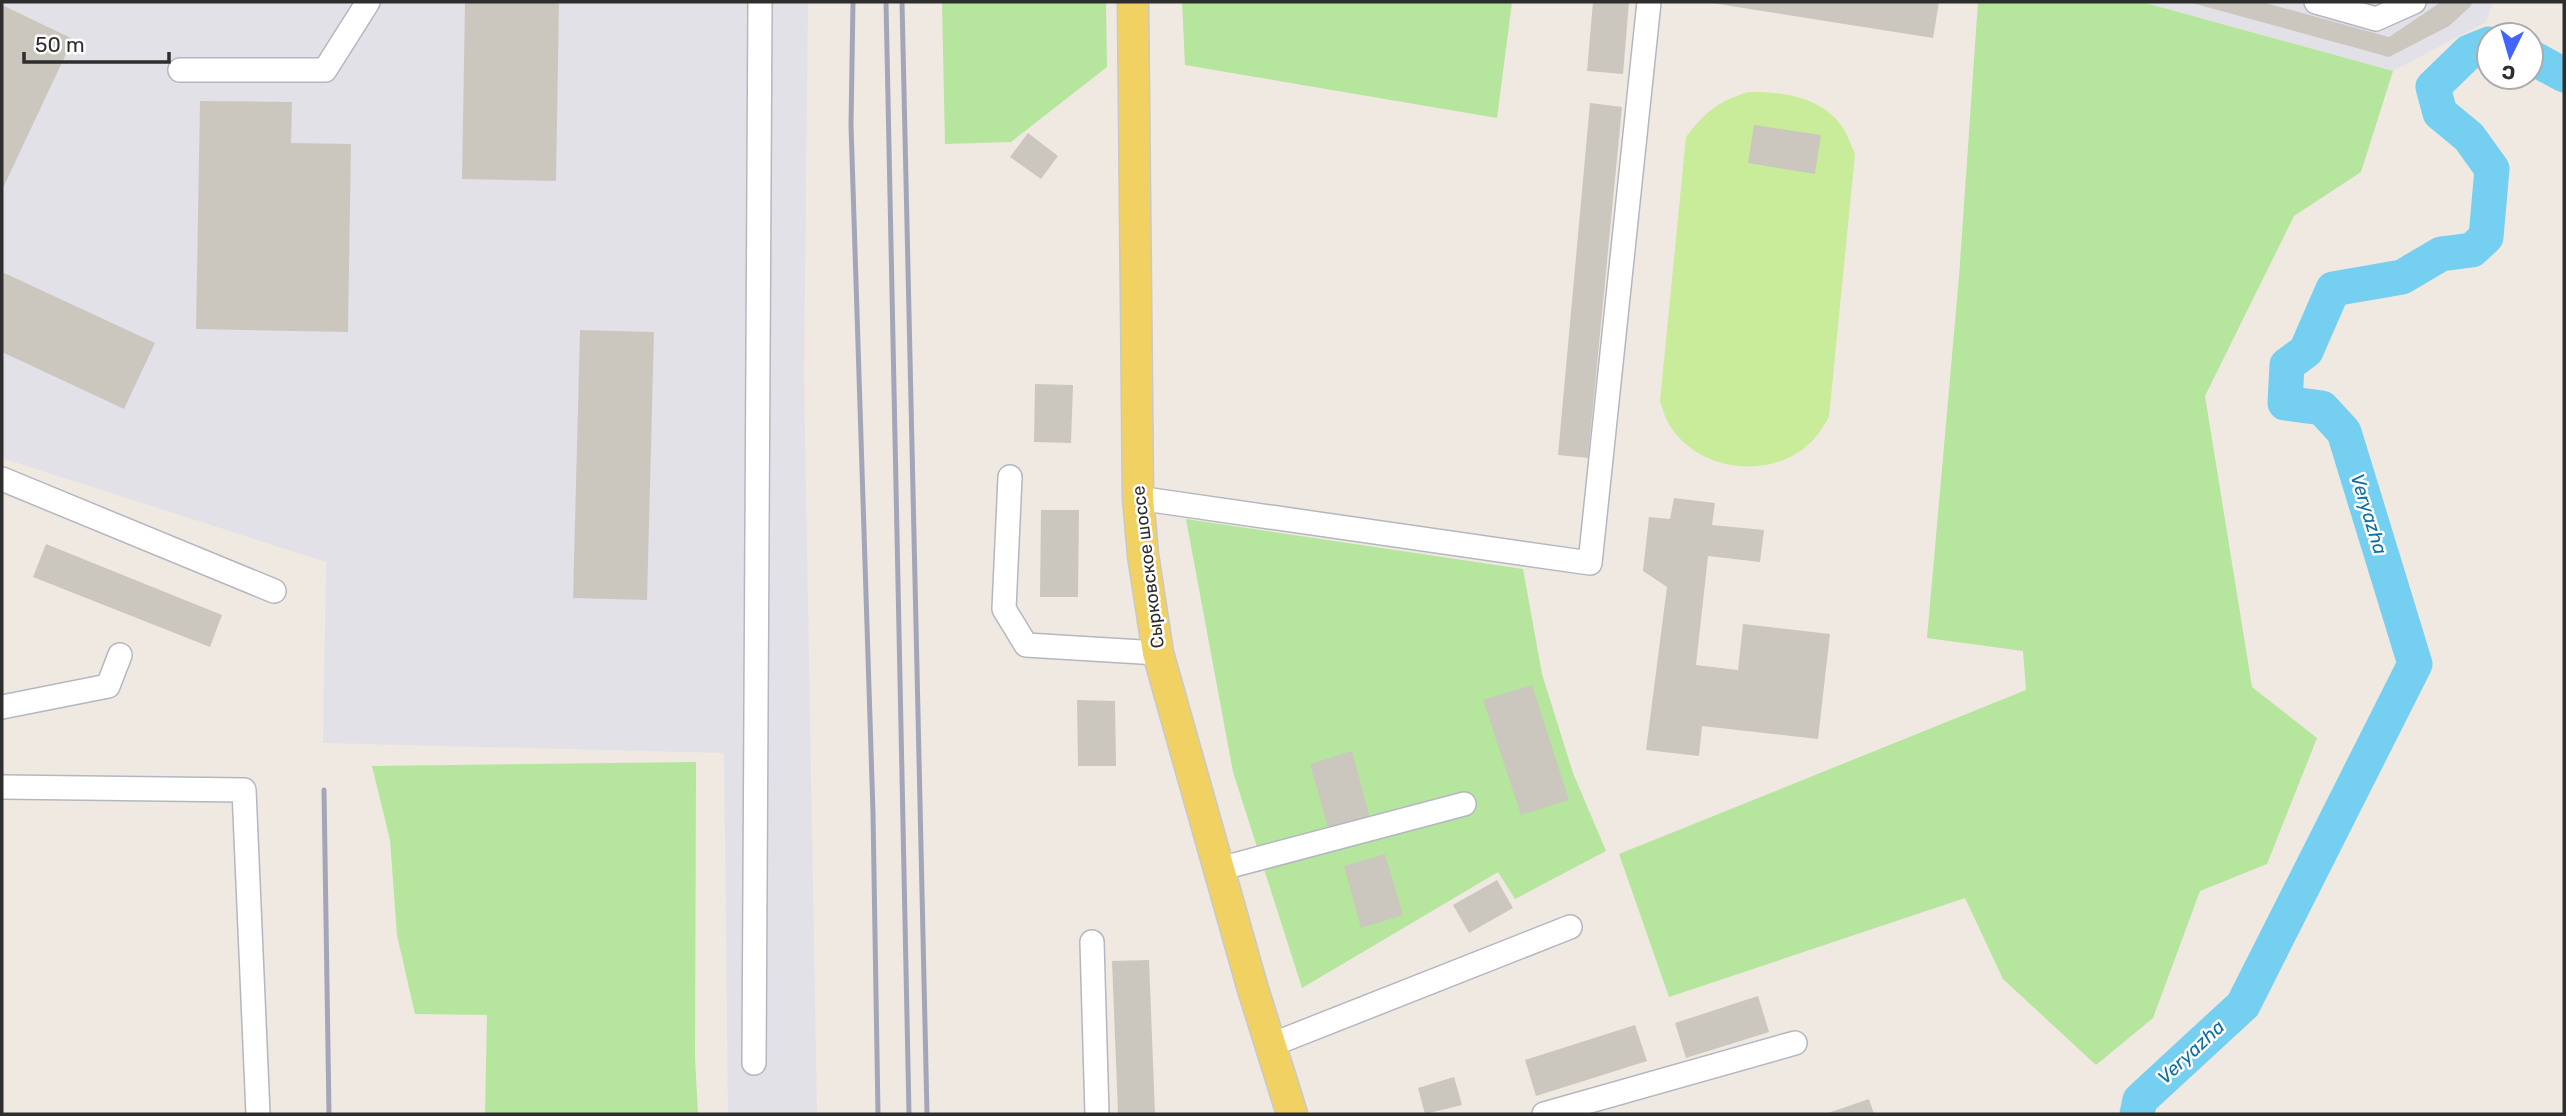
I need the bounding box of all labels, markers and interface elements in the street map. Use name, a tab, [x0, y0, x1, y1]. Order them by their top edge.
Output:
scale bar	[24, 21, 170, 65]
north arrow	[2475, 21, 2545, 91]
text: 50 m	[35, 32, 85, 57]
text: С	[2501, 60, 2516, 84]
water label: Veryazha	[2346, 471, 2392, 557]
street label: Сырковское шоссе	[1127, 485, 1169, 649]
water label: Veryazha	[2153, 1015, 2229, 1089]

